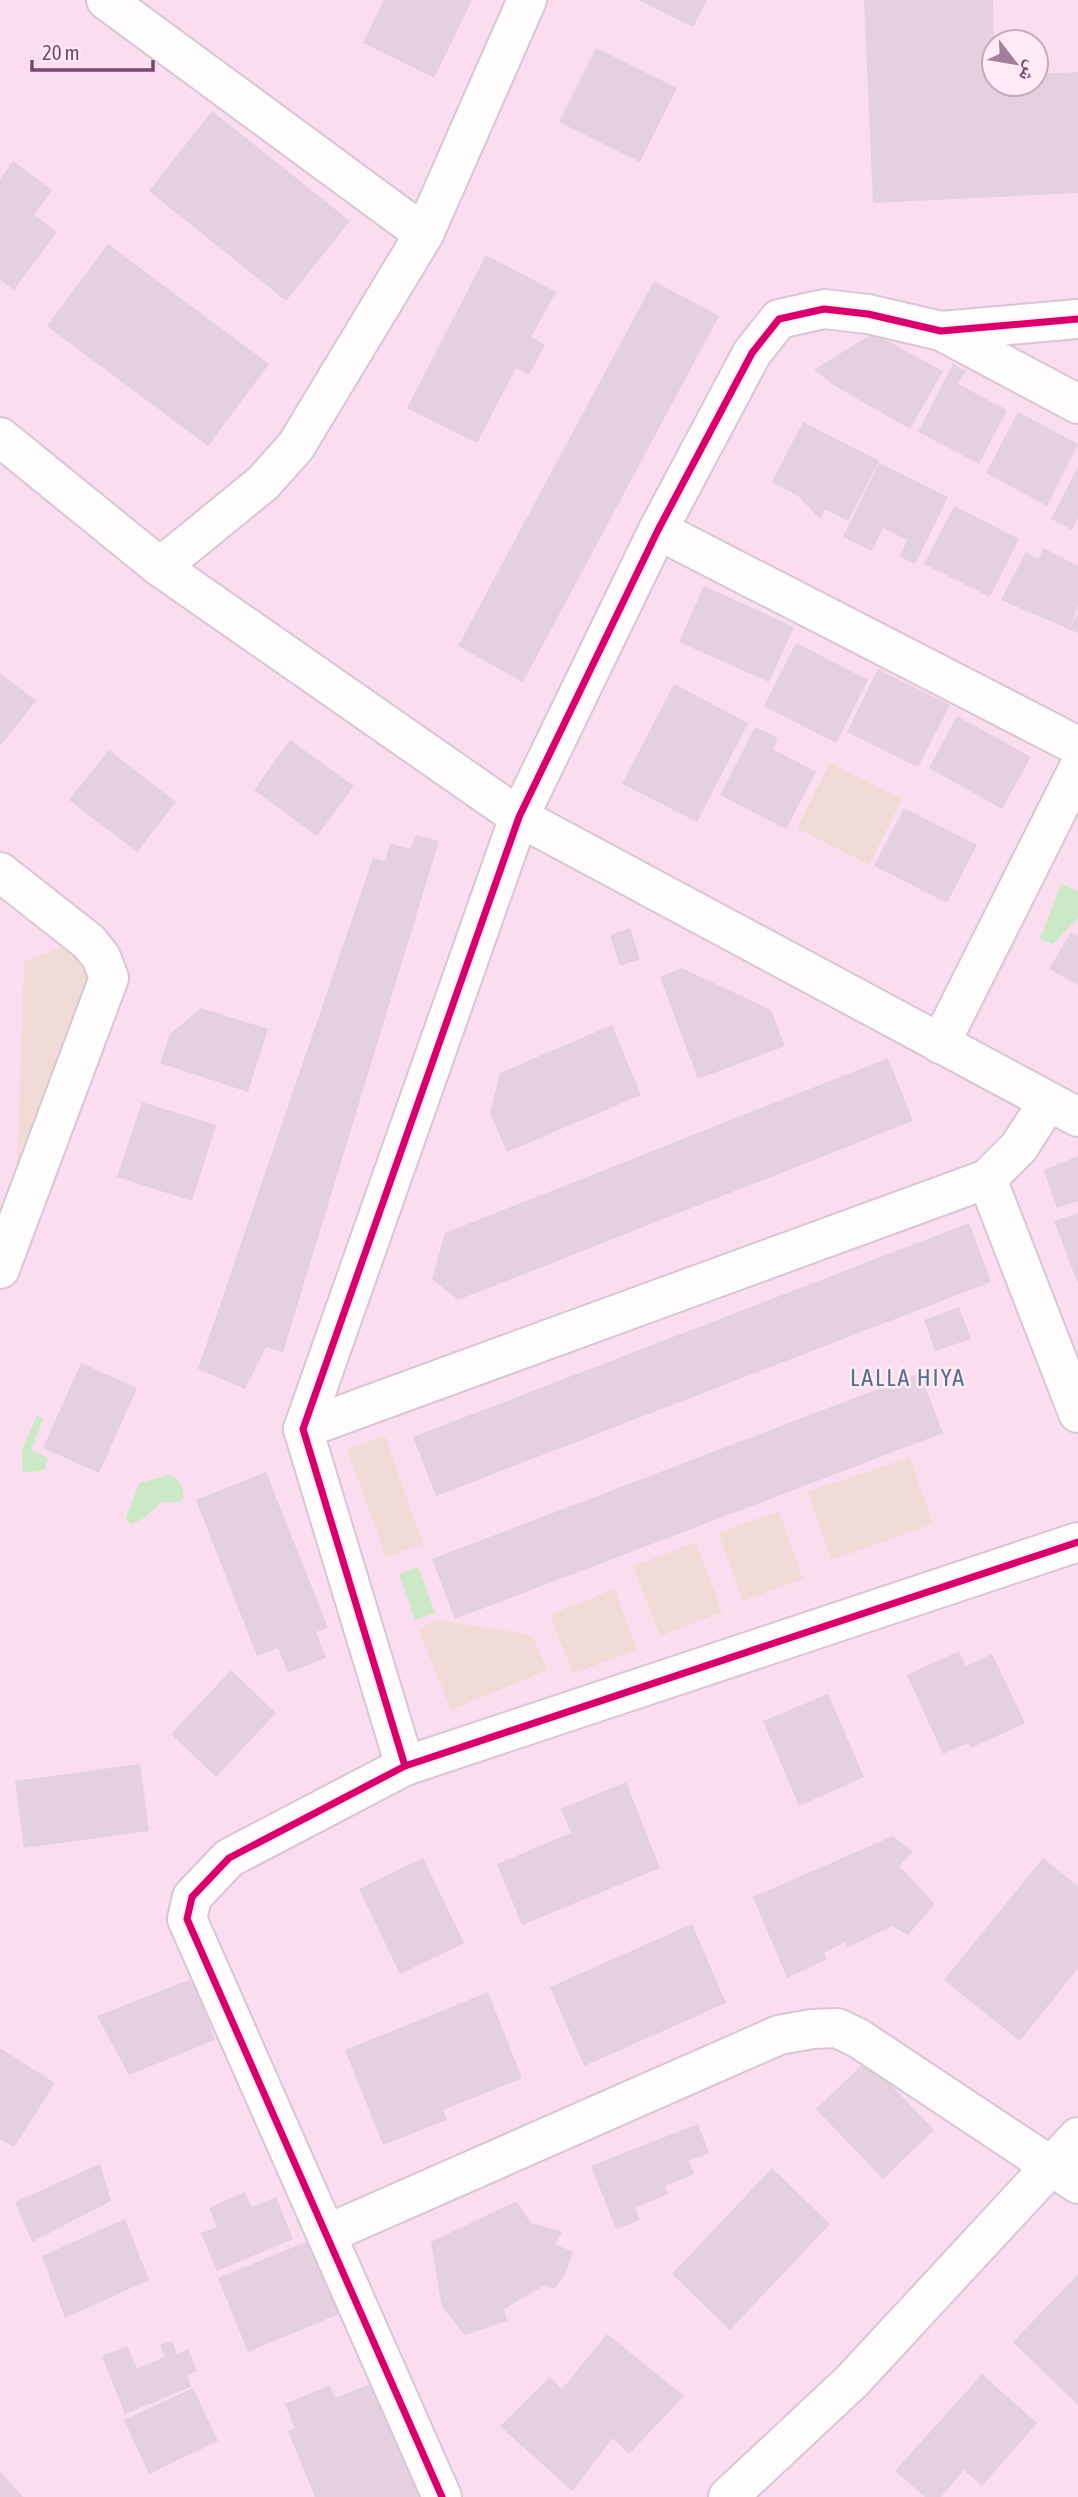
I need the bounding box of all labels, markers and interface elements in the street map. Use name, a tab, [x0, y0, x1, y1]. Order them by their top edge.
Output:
scale bar	[32, 28, 152, 72]
north arrow	[980, 28, 1050, 98]
text: 20 m	[42, 40, 80, 64]
text: ش	[1014, 57, 1044, 86]
district label: LALLA HIYA	[850, 1364, 966, 1391]

